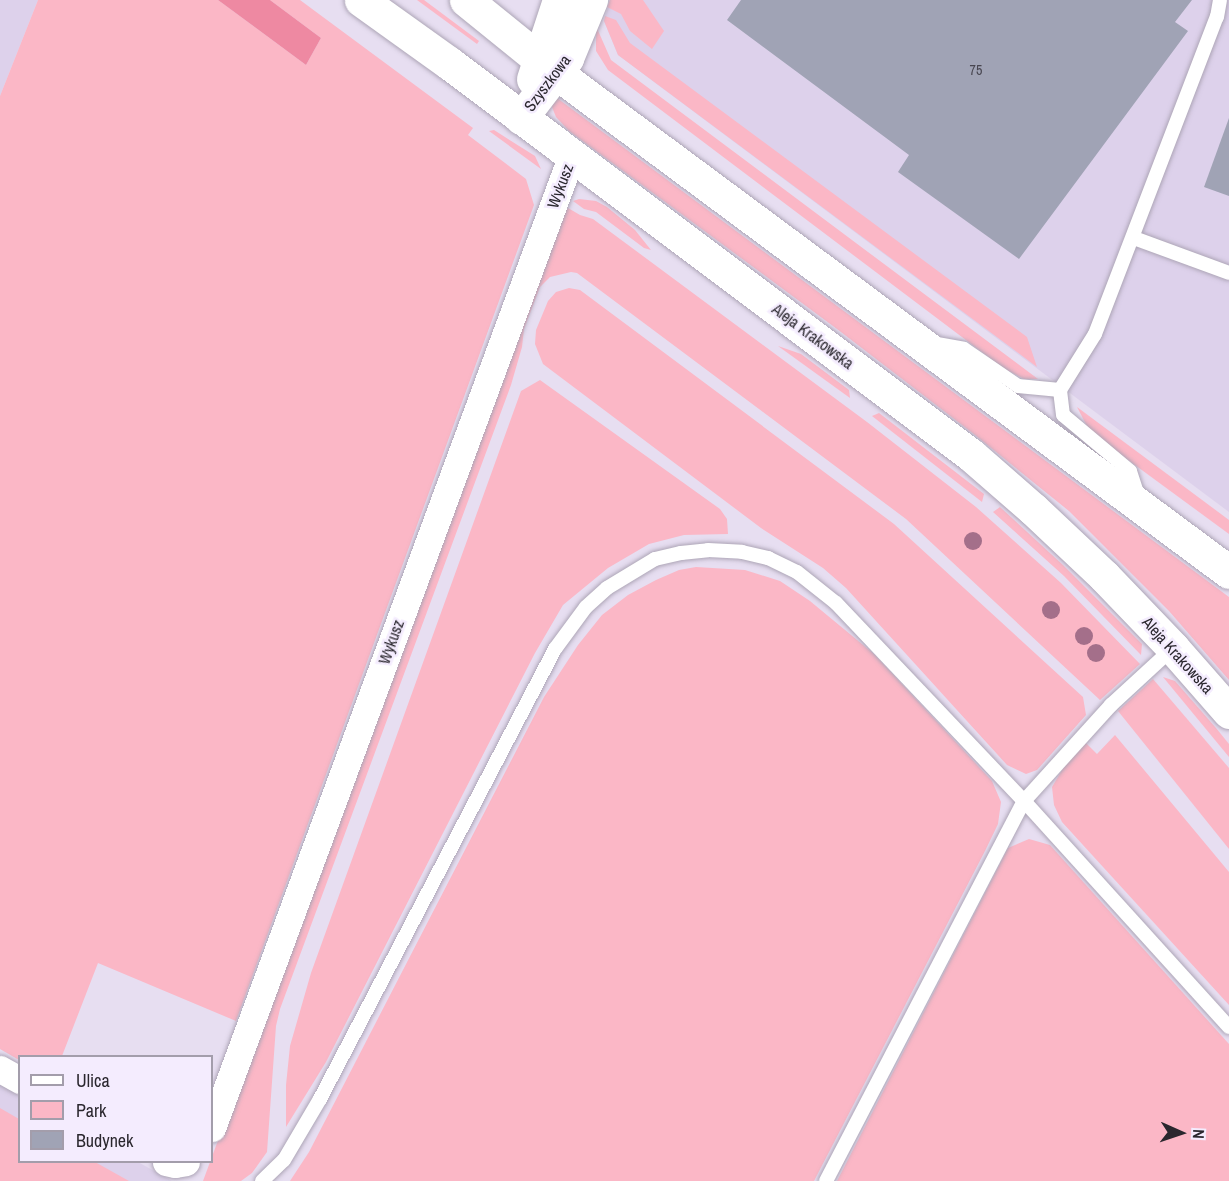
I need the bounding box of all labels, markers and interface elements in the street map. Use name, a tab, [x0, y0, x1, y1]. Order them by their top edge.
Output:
street label: Szyszkowa	[520, 51, 574, 115]
house number: 75	[970, 62, 982, 78]
street label: Wykusz	[543, 161, 577, 211]
street label: Aleja Krakowska	[768, 299, 858, 373]
street label: Aleja Krakowska	[1138, 613, 1218, 697]
street label: Wykusz	[374, 617, 408, 667]
legend	[18, 1055, 213, 1163]
text: Ulica	[76, 1068, 110, 1093]
text: Park	[76, 1098, 106, 1123]
north arrow	[1151, 1103, 1211, 1163]
text: Budynek	[76, 1128, 133, 1153]
text: N	[1188, 1129, 1210, 1139]

